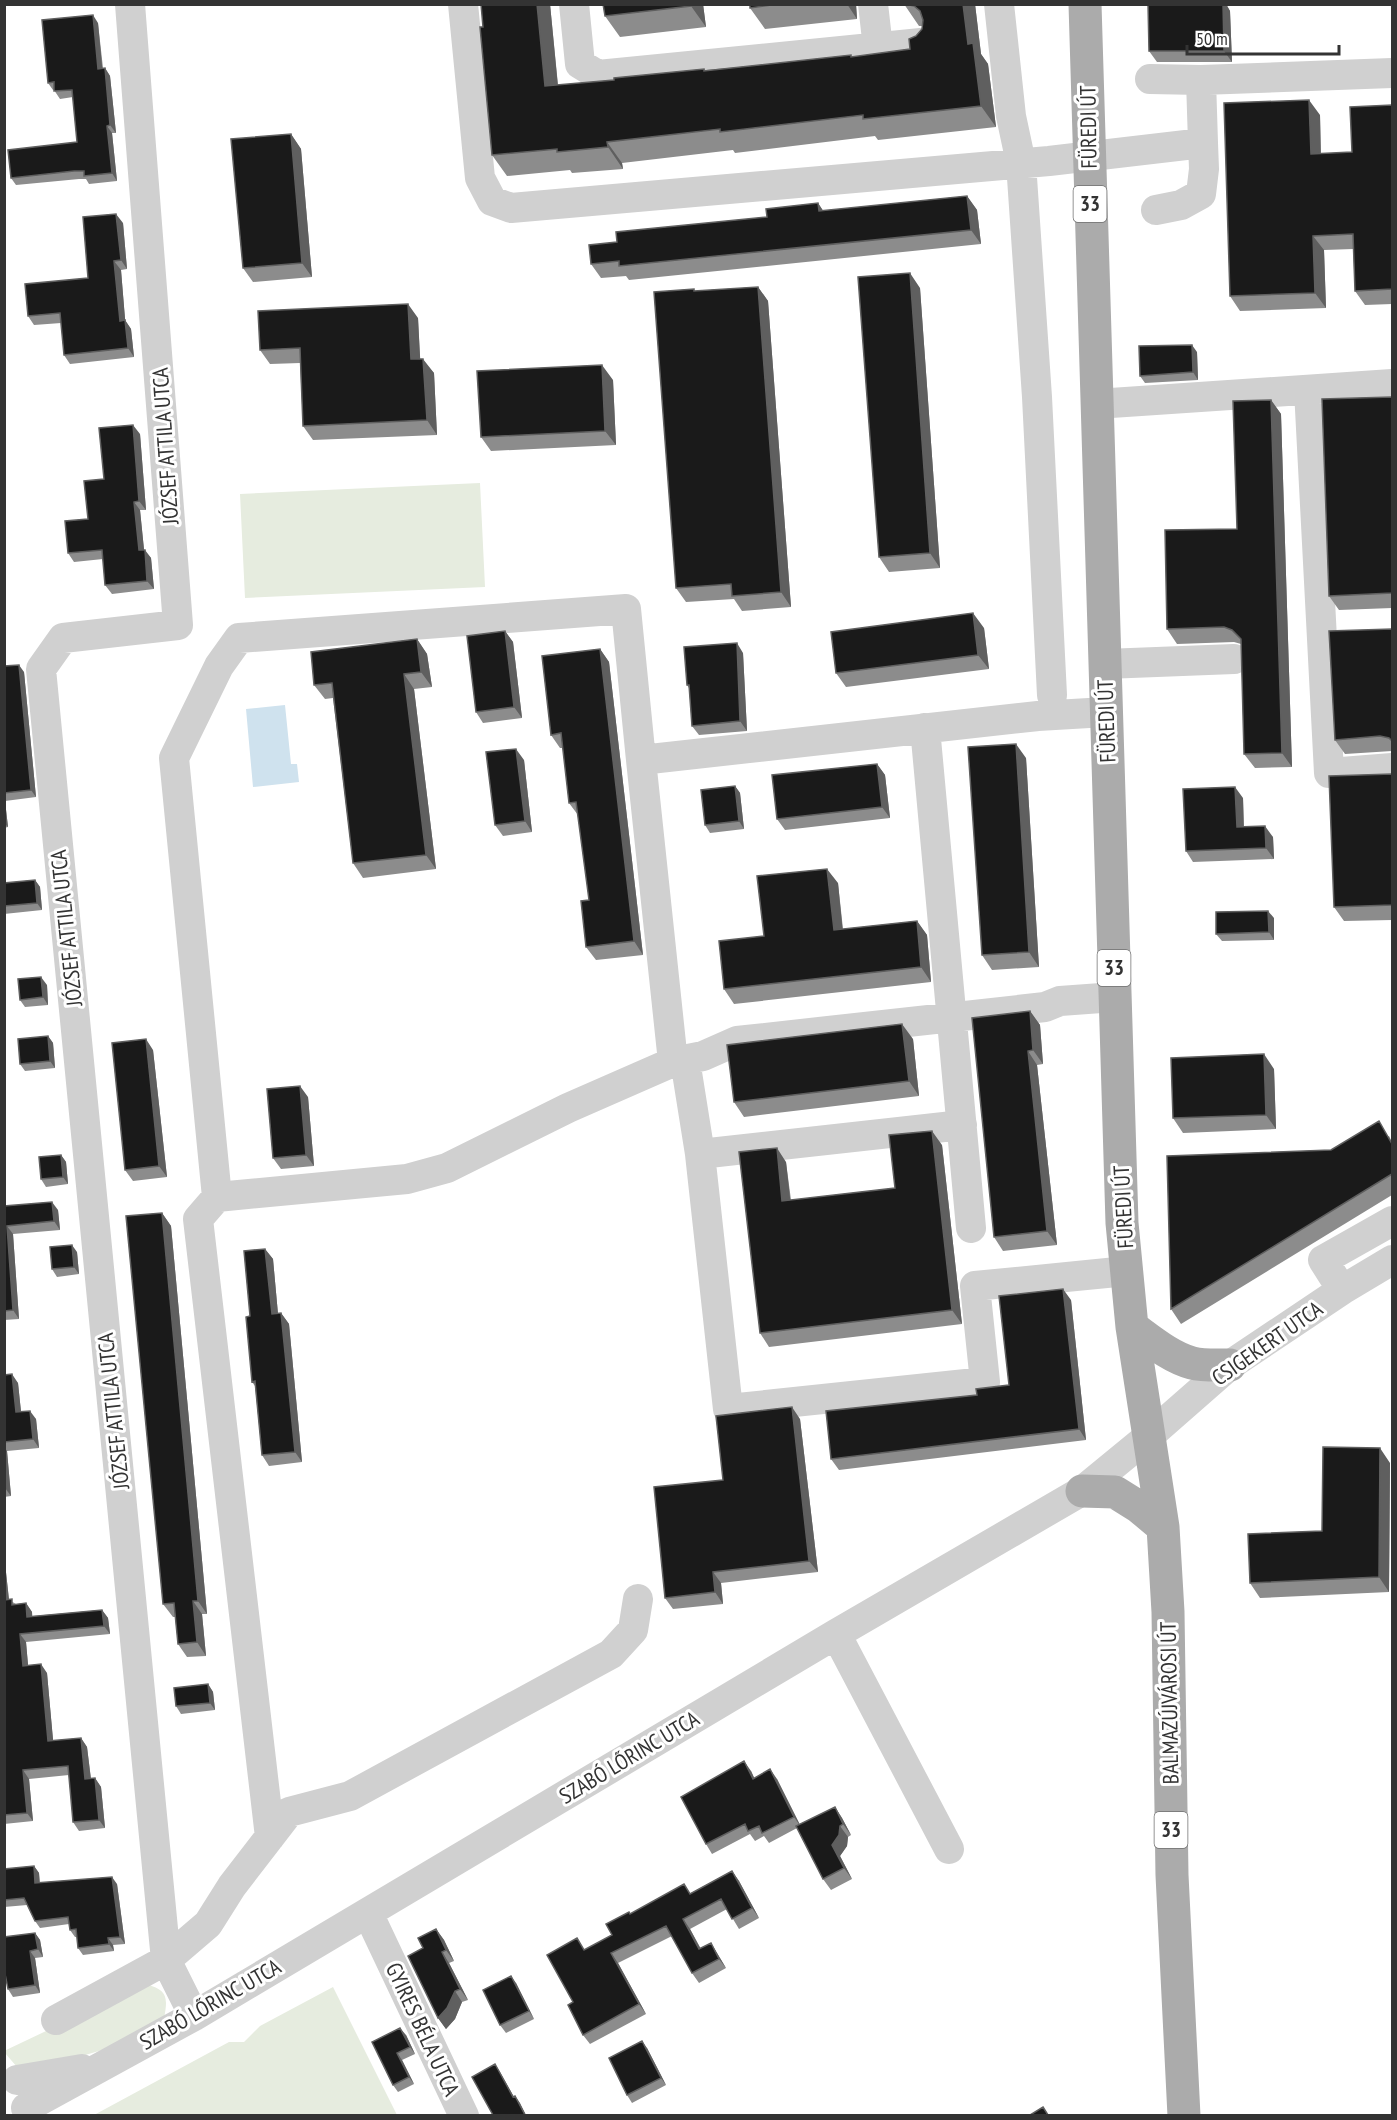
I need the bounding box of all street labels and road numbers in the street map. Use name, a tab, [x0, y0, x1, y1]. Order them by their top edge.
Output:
street label: FÜREDI ÚT	[1073, 85, 1103, 169]
road number: 33	[1074, 186, 1106, 222]
street label: JÓZSEF ATTILA UTCA	[146, 366, 185, 526]
street label: FÜREDI ÚT	[1091, 679, 1121, 763]
street label: JÓZSEF ATTILA UTCA	[44, 848, 88, 1009]
road number: 33	[1098, 950, 1130, 986]
street label: FÜREDI ÚT	[1107, 1165, 1139, 1249]
street label: CSIGEKERT UTCA	[1206, 1294, 1328, 1391]
street label: JÓZSEF ATTILA UTCA	[91, 1331, 135, 1492]
street label: BALMAZÚJVÁROSI ÚT	[1154, 1621, 1184, 1785]
street label: SZABÓ LŐRINC UTCA	[554, 1704, 704, 1810]
road number: 33	[1154, 1812, 1188, 1848]
street label: SZABÓ LŐRINC UTCA	[135, 1952, 286, 2056]
street label: GYIRES BÉLA UTCA	[380, 1958, 466, 2101]

